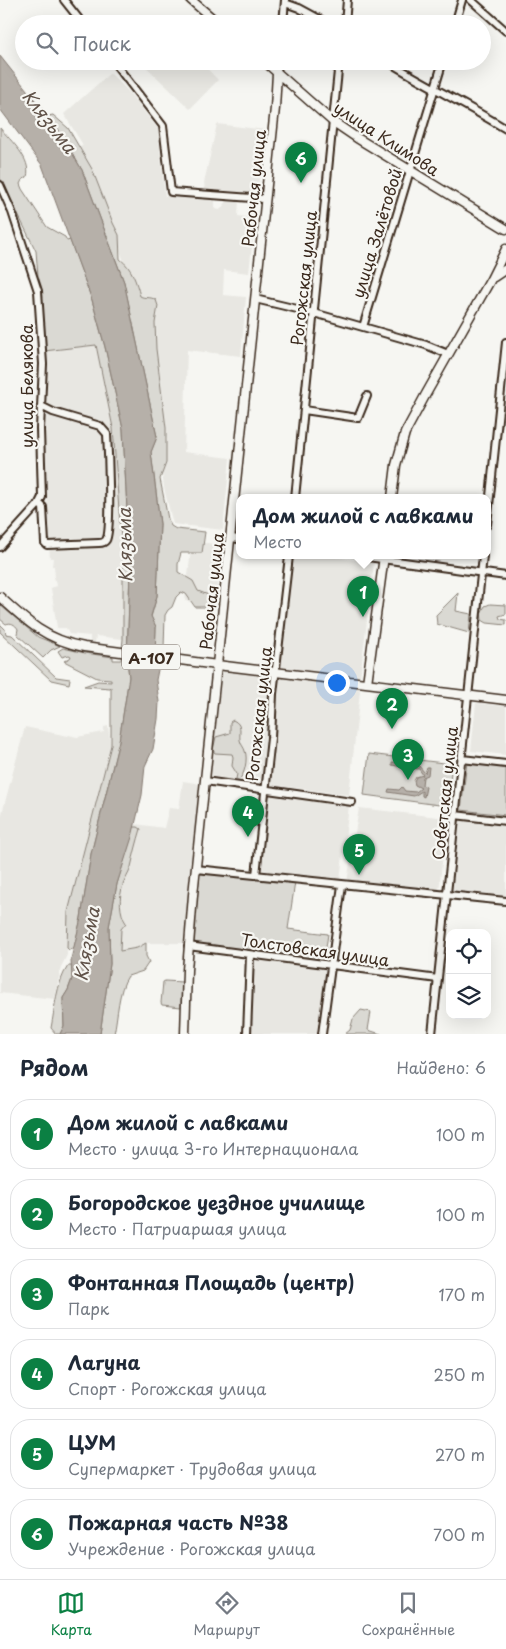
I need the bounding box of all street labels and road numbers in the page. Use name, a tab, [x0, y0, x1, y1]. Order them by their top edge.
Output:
street label: улица Климова	[330, 95, 444, 181]
street label: Рабочая улица	[235, 128, 271, 248]
street label: улица Залётовой	[345, 165, 407, 301]
street label: Рогожская улица	[284, 209, 322, 347]
street label: улица Белякова	[14, 324, 38, 448]
street label: Рабочая улица	[193, 531, 229, 651]
road number: А-107	[122, 644, 180, 670]
street label: Рогожская улица	[239, 645, 277, 783]
street label: Советская улица	[425, 725, 463, 861]
street label: Толстовская улица	[239, 927, 391, 971]

